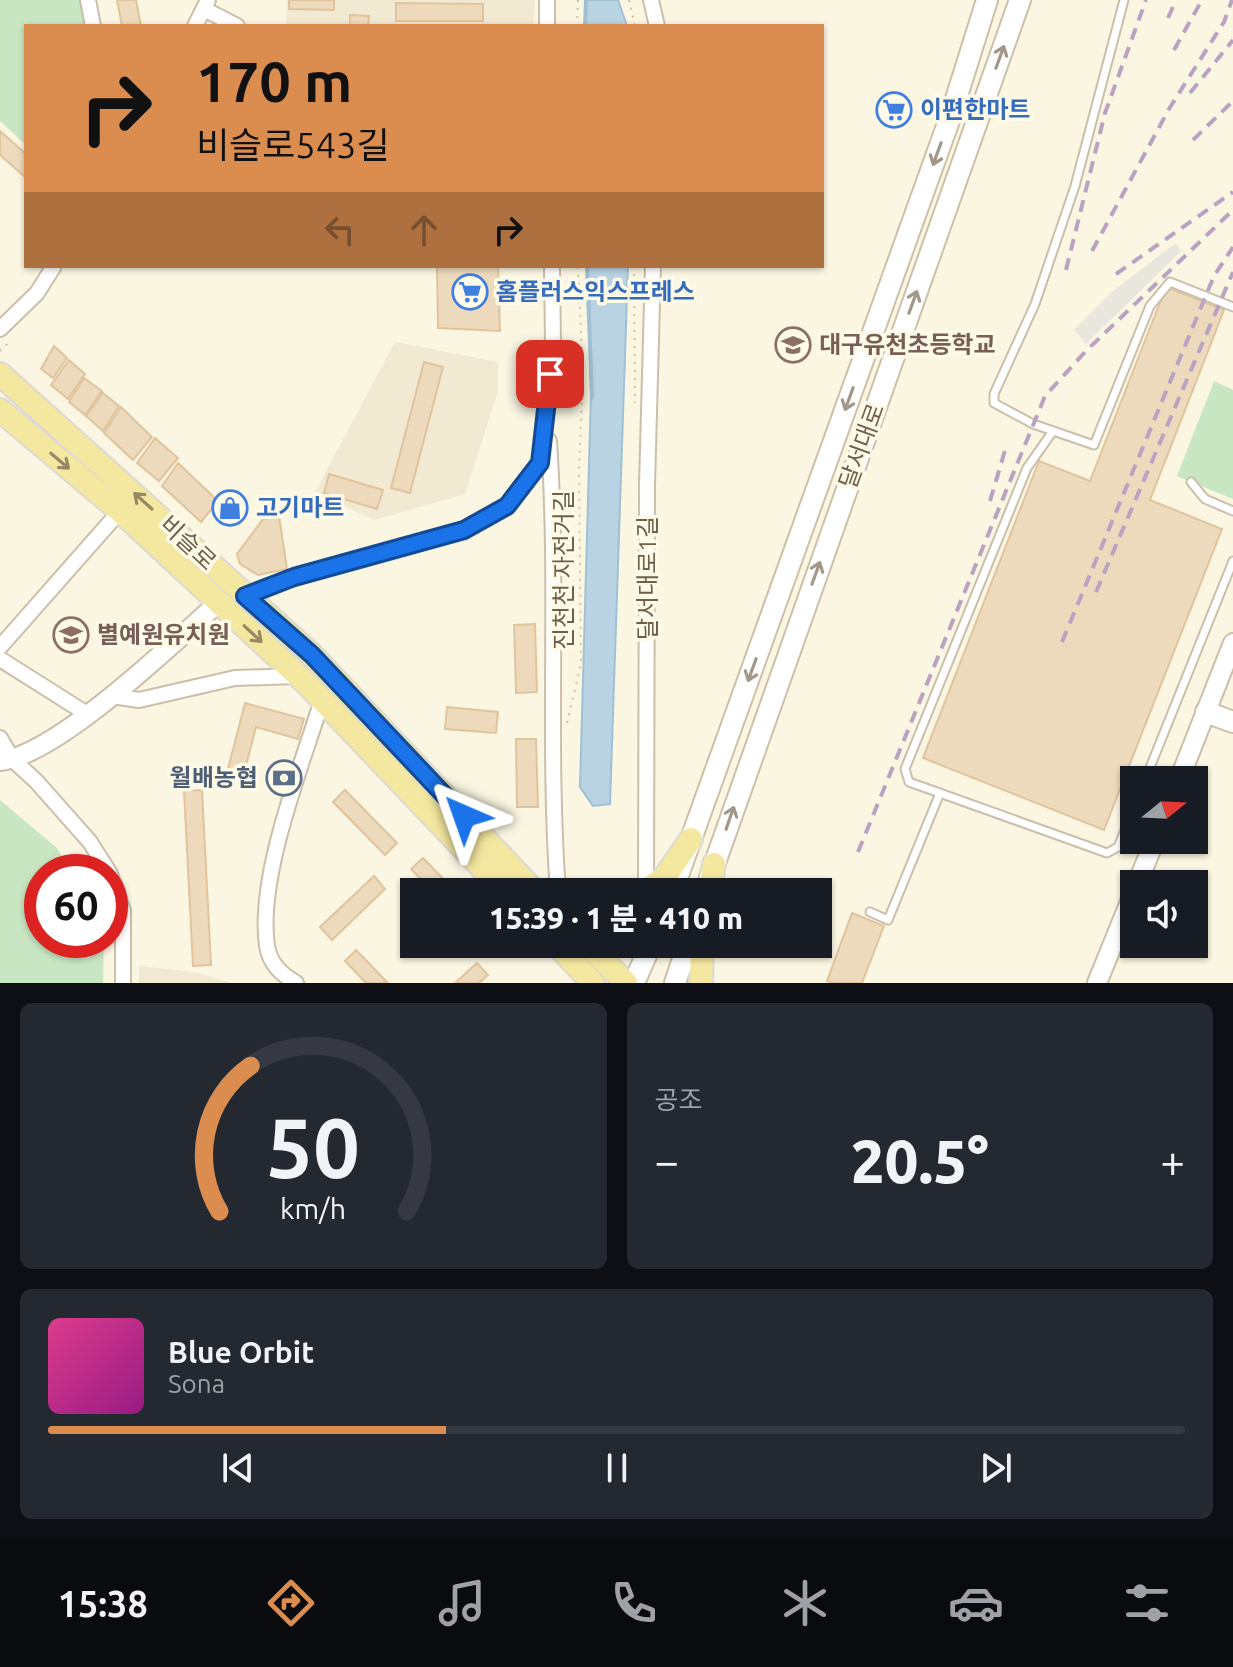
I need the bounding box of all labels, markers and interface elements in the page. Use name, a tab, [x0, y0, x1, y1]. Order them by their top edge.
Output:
one-way arrow	[994, 45, 1008, 69]
text: 170 m	[196, 50, 352, 113]
icon: right	[64, 56, 168, 160]
supermarket icon: 이편한마트	[875, 91, 913, 129]
place label: 이편한마트	[920, 96, 1030, 123]
text: 비슬로543길	[196, 124, 389, 165]
one-way arrow	[929, 141, 944, 166]
icon: left	[318, 208, 362, 252]
icon: ahead	[402, 208, 446, 252]
icon: right	[486, 208, 530, 252]
supermarket icon: 홈플러스익스프레스	[451, 273, 489, 311]
place label: 홈플러스익스프레스	[496, 278, 695, 305]
one-way arrow	[907, 290, 921, 314]
school or university icon: 대구유천초등학교	[774, 326, 812, 364]
place label: 대구유천초등학교	[819, 331, 996, 358]
pin	[516, 340, 584, 408]
icon: arrive	[528, 352, 572, 396]
one-way arrow	[841, 386, 856, 411]
street label: 달서대로	[834, 400, 889, 492]
one-way arrow	[49, 451, 69, 469]
shop icon: 고기마트	[211, 489, 249, 527]
street label: 진천천 자전거길	[550, 490, 577, 650]
one-way arrow	[133, 493, 153, 511]
place label: 고기마트	[256, 494, 344, 521]
street label: 비슬로	[155, 510, 222, 575]
street label: 달서대로1길	[634, 516, 661, 640]
one-way arrow	[810, 561, 825, 586]
school or university icon: 별예원유치원	[52, 616, 90, 654]
place label: 별예원유치원	[97, 621, 229, 648]
one-way arrow	[242, 625, 262, 643]
one-way arrow	[744, 657, 758, 682]
bank icon: 월배농협	[265, 759, 303, 797]
place label: 월배농협	[170, 764, 258, 791]
north arrow	[1120, 766, 1208, 854]
map controls	[1120, 766, 1208, 958]
position arrow	[422, 774, 506, 858]
one-way arrow	[723, 806, 738, 831]
speed limit sign: 60	[24, 854, 128, 958]
button: sound	[1120, 870, 1208, 958]
text: 15:39 · 1 분 · 410 m	[489, 901, 743, 935]
text: 공조	[655, 1085, 702, 1114]
text: 50	[266, 1100, 360, 1194]
text: 20.5°	[851, 1127, 989, 1194]
text: −	[655, 1136, 679, 1185]
text: +	[1160, 1136, 1185, 1185]
text: km/h	[280, 1192, 346, 1224]
text: Blue Orbit	[168, 1335, 314, 1369]
text: Sona	[168, 1369, 225, 1398]
icon: previous	[216, 1446, 260, 1490]
icon: pause	[595, 1446, 639, 1490]
icon: next	[974, 1446, 1018, 1490]
icon: directions	[263, 1575, 319, 1631]
icon: music	[434, 1575, 490, 1631]
icon: phone	[606, 1575, 662, 1631]
icon: climate	[777, 1575, 833, 1631]
icon: car	[948, 1575, 1004, 1631]
icon: filters	[1119, 1575, 1175, 1631]
text: 15:38	[58, 1583, 148, 1624]

